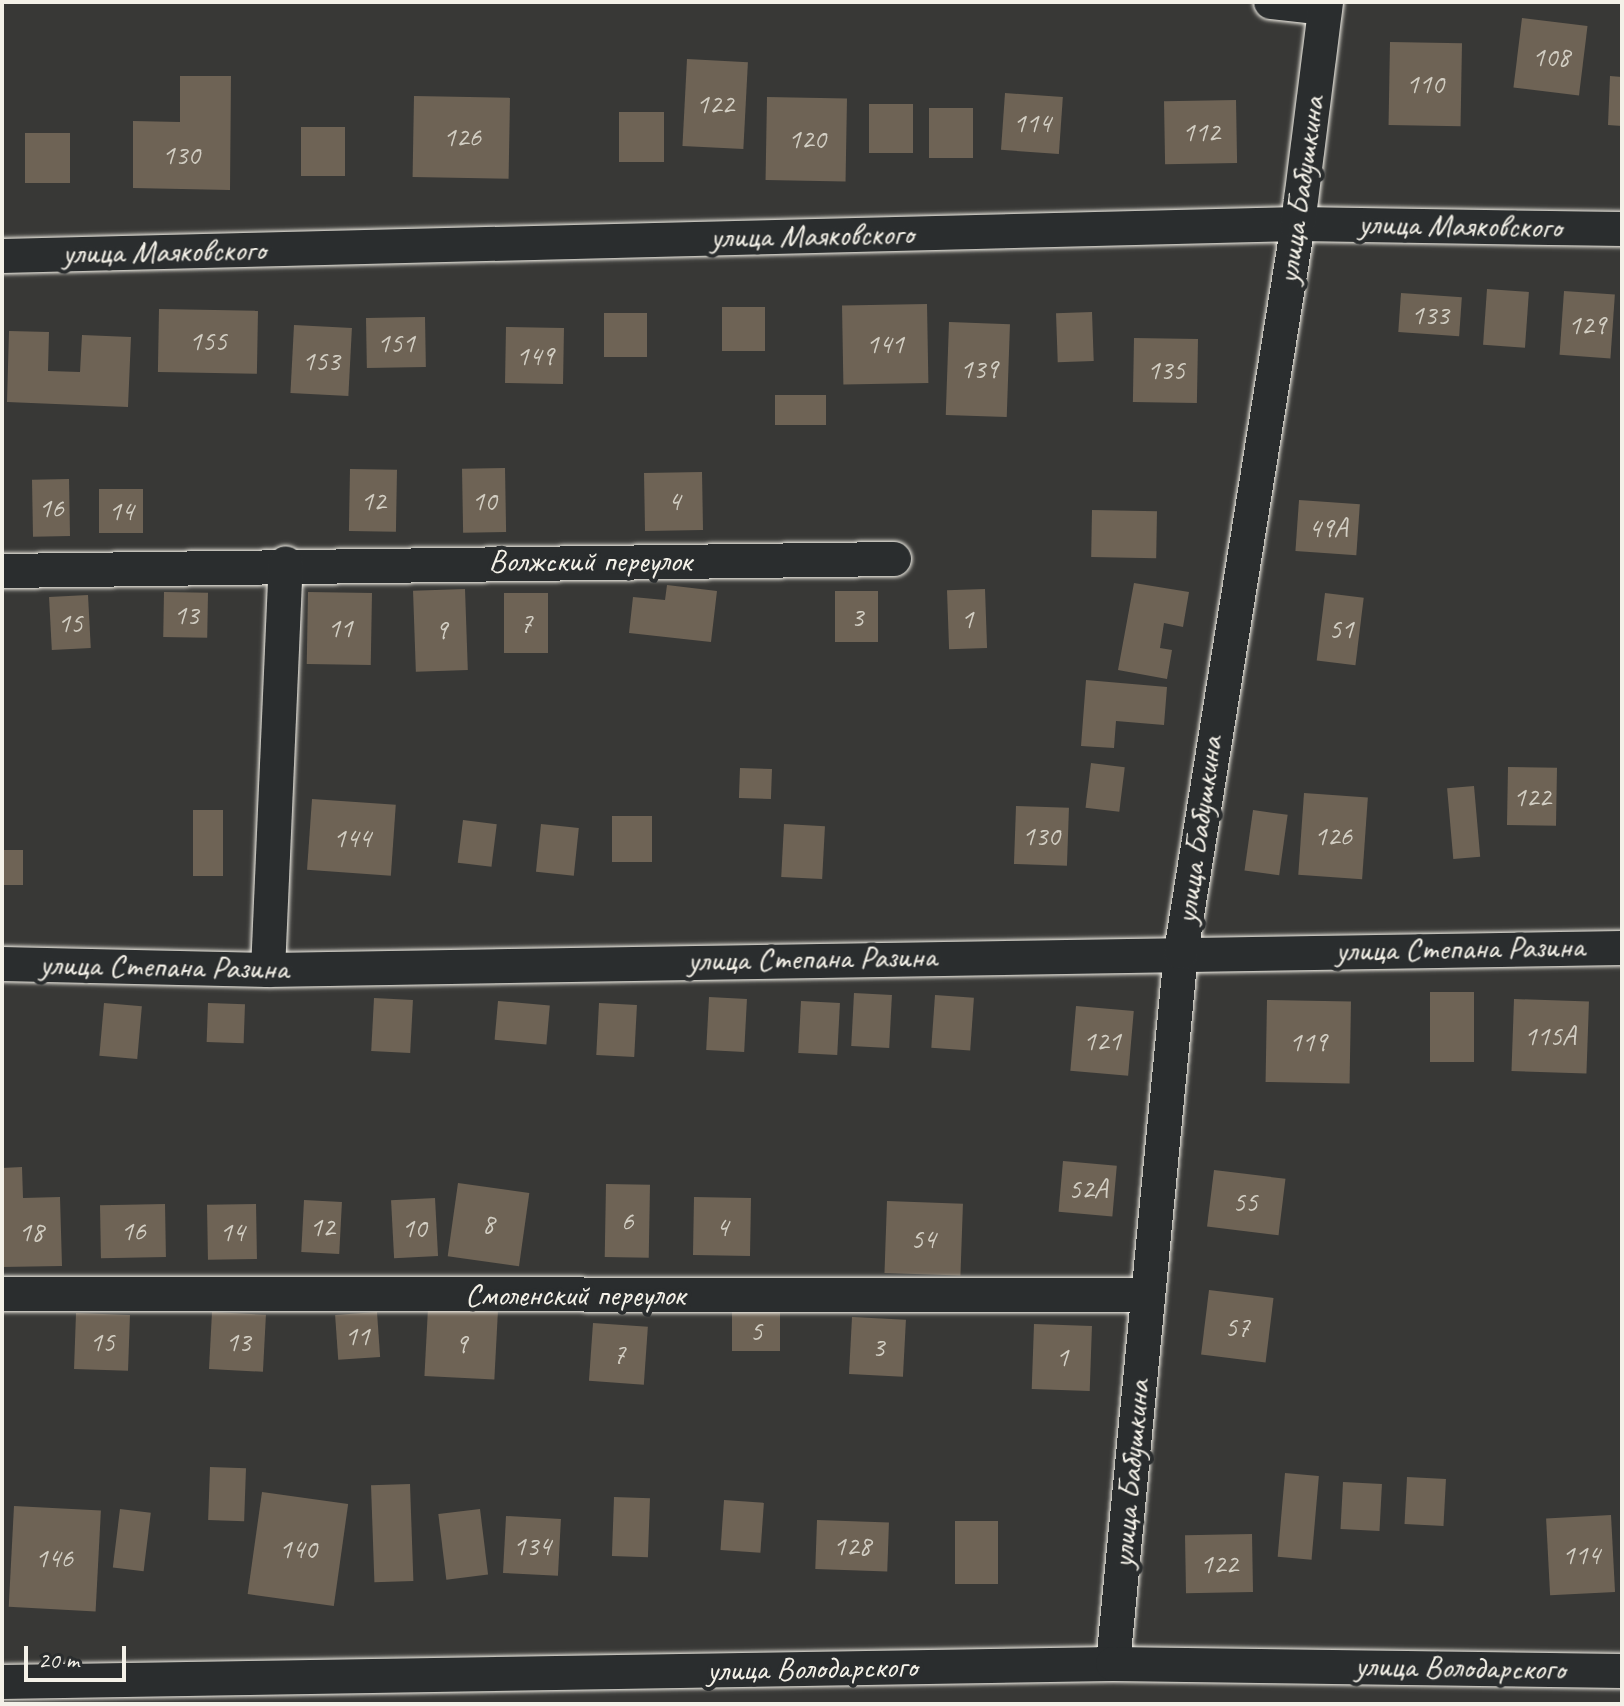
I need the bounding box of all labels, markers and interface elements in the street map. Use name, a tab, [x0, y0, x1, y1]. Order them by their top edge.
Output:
house number: 108	[1532, 40, 1570, 74]
house number: 110	[1406, 67, 1444, 101]
house number: 122	[696, 87, 734, 121]
street label: улица Бабушкина	[1269, 94, 1333, 286]
house number: 114	[1013, 106, 1051, 140]
house number: 112	[1182, 115, 1220, 149]
house number: 126	[443, 120, 481, 154]
house number: 120	[788, 122, 826, 156]
house number: 130	[162, 138, 200, 172]
street label: улица Маяковского	[1358, 205, 1562, 247]
street label: улица Маяковского	[710, 215, 914, 257]
street label: улица Маяковского	[62, 231, 266, 273]
house number: 133	[1411, 298, 1449, 332]
house number: 129	[1568, 308, 1606, 342]
house number: 155	[189, 324, 227, 358]
house number: 151	[377, 326, 415, 360]
house number: 141	[866, 327, 904, 361]
house number: 149	[516, 339, 554, 373]
house number: 153	[302, 344, 340, 378]
house number: 139	[960, 352, 998, 386]
house number: 135	[1147, 353, 1185, 387]
house number: 12	[360, 484, 386, 518]
house number: 10	[471, 484, 497, 518]
house number: 4	[668, 484, 680, 518]
house number: 16	[38, 491, 64, 525]
house number: 14	[108, 494, 134, 528]
house number: 49А	[1308, 511, 1348, 545]
street label: Волжский переулок	[488, 542, 692, 580]
house number: 13	[173, 598, 199, 632]
house number: 3	[851, 600, 863, 634]
house number: 1	[961, 602, 973, 636]
house number: 15	[57, 606, 83, 640]
house number: 7	[520, 606, 532, 640]
house number: 11	[327, 611, 353, 645]
house number: 51	[1328, 612, 1354, 646]
house number: 9	[435, 613, 447, 647]
street label: улица Бабушкина	[1167, 734, 1231, 926]
house number: 122	[1513, 780, 1551, 814]
house number: 130	[1022, 819, 1060, 853]
house number: 126	[1314, 819, 1352, 853]
house number: 144	[333, 821, 371, 855]
street label: улица Степана Разина	[1336, 928, 1584, 970]
street label: улица Степана Разина	[688, 938, 936, 980]
street label: улица Степана Разина	[40, 946, 288, 988]
house number: 115А	[1524, 1019, 1576, 1053]
house number: 121	[1083, 1024, 1121, 1058]
house number: 119	[1289, 1025, 1327, 1059]
house number: 52А	[1068, 1172, 1108, 1206]
house number: 55	[1232, 1185, 1258, 1219]
house number: 6	[621, 1204, 633, 1238]
house number: 8	[482, 1207, 494, 1241]
house number: 12	[309, 1210, 335, 1244]
house number: 4	[716, 1210, 728, 1244]
house number: 10	[401, 1211, 427, 1245]
house number: 16	[120, 1214, 146, 1248]
house number: 18	[18, 1215, 44, 1249]
house number: 14	[219, 1215, 245, 1249]
house number: 54	[910, 1222, 936, 1256]
street label: Смоленский переулок	[465, 1276, 685, 1314]
house number: 57	[1224, 1310, 1250, 1344]
house number: 5	[750, 1314, 762, 1348]
house number: 11	[344, 1319, 370, 1353]
house number: 15	[89, 1325, 115, 1359]
house number: 13	[225, 1325, 251, 1359]
house number: 9	[455, 1327, 467, 1361]
house number: 3	[872, 1330, 884, 1364]
house number: 7	[613, 1337, 625, 1371]
house number: 1	[1056, 1340, 1068, 1374]
street label: улица Бабушкина	[1104, 1379, 1158, 1569]
house number: 134	[513, 1529, 551, 1563]
house number: 128	[833, 1529, 871, 1563]
house number: 140	[279, 1532, 317, 1566]
house number: 114	[1562, 1538, 1600, 1572]
house number: 146	[35, 1541, 73, 1575]
house number: 122	[1200, 1547, 1238, 1581]
scale bar	[28, 1630, 130, 1680]
text: 20 m	[38, 1645, 79, 1675]
street label: улица Володарского	[1355, 1647, 1565, 1689]
street label: улица Володарского	[707, 1648, 917, 1690]

